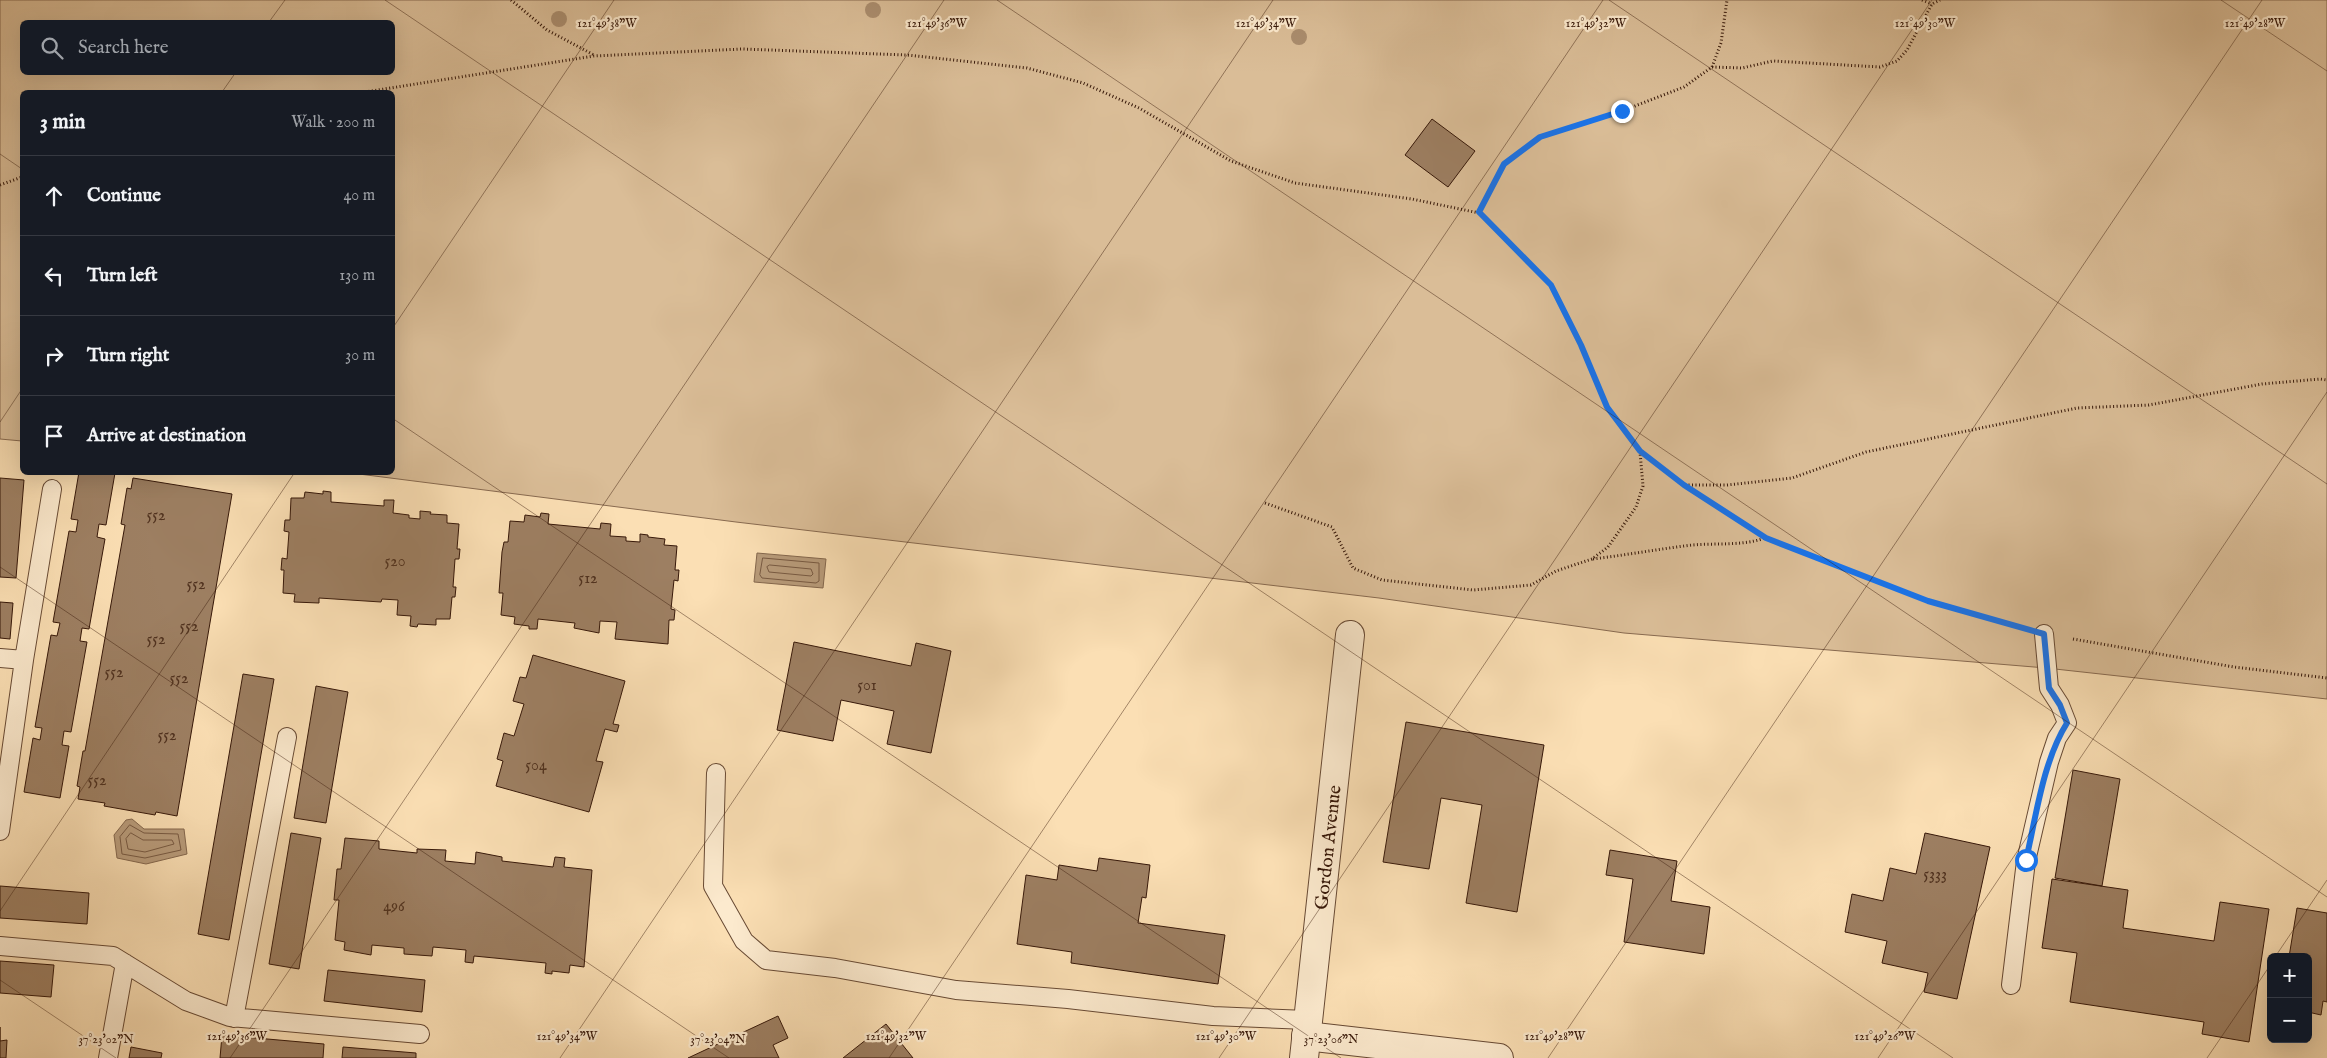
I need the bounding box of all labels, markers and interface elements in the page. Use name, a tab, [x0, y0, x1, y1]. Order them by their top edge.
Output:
text: 121°49'38"W	[577, 16, 637, 31]
text: 121°49'36"W	[907, 16, 967, 31]
text: 121°49'34"W	[1236, 16, 1297, 31]
text: 121°49'32"W	[1566, 16, 1627, 31]
text: 121°49'30"W	[1895, 16, 1956, 31]
text: 121°49'28"W	[2225, 16, 2286, 31]
search box	[20, 20, 395, 75]
icon: search	[38, 34, 66, 62]
text: Search here	[78, 36, 169, 60]
route end	[1611, 100, 1634, 123]
text: 3 min	[40, 109, 85, 136]
text: Walk · 200 m	[291, 113, 375, 133]
icon: ahead	[40, 182, 68, 210]
text: Continue	[87, 184, 161, 208]
text: 40 m	[343, 186, 375, 206]
icon: left	[40, 262, 68, 290]
text: Turn left	[87, 264, 158, 288]
text: 130 m	[339, 266, 375, 286]
icon: right	[40, 342, 68, 370]
text: Turn right	[87, 344, 169, 368]
text: 30 m	[345, 346, 375, 366]
icon: arrive	[40, 422, 68, 450]
text: Arrive at destination	[87, 424, 246, 448]
house number: 552	[146, 506, 166, 526]
house number: 520	[384, 552, 406, 572]
house number: 512	[578, 569, 598, 589]
house number: 552	[186, 575, 206, 595]
house number: 552	[179, 617, 199, 637]
house number: 552	[146, 630, 166, 650]
house number: 552	[104, 663, 124, 683]
house number: 552	[169, 669, 189, 689]
house number: 501	[857, 676, 877, 696]
house number: 552	[157, 726, 177, 746]
house number: 504	[525, 756, 547, 776]
house number: 552	[87, 771, 107, 791]
street label: Gordon Avenue	[1310, 784, 1348, 911]
route start	[2015, 849, 2038, 872]
house number: 5333	[1923, 865, 1947, 885]
house number: 496	[383, 897, 405, 917]
map controls	[2267, 953, 2312, 1043]
button: +	[2267, 953, 2312, 998]
button: −	[2267, 998, 2312, 1043]
text: 121°49'36"W	[207, 1029, 267, 1044]
text: 121°49'34"W	[537, 1029, 598, 1044]
text: 121°49'32"W	[866, 1029, 927, 1044]
text: 121°49'30"W	[1196, 1029, 1257, 1044]
text: 121°49'28"W	[1525, 1029, 1586, 1044]
text: 121°49'26"W	[1855, 1029, 1916, 1044]
text: 37°23'02"N	[78, 1032, 134, 1047]
text: 37°23'04"N	[690, 1032, 746, 1047]
text: 37°23'06"N	[1304, 1032, 1359, 1047]

